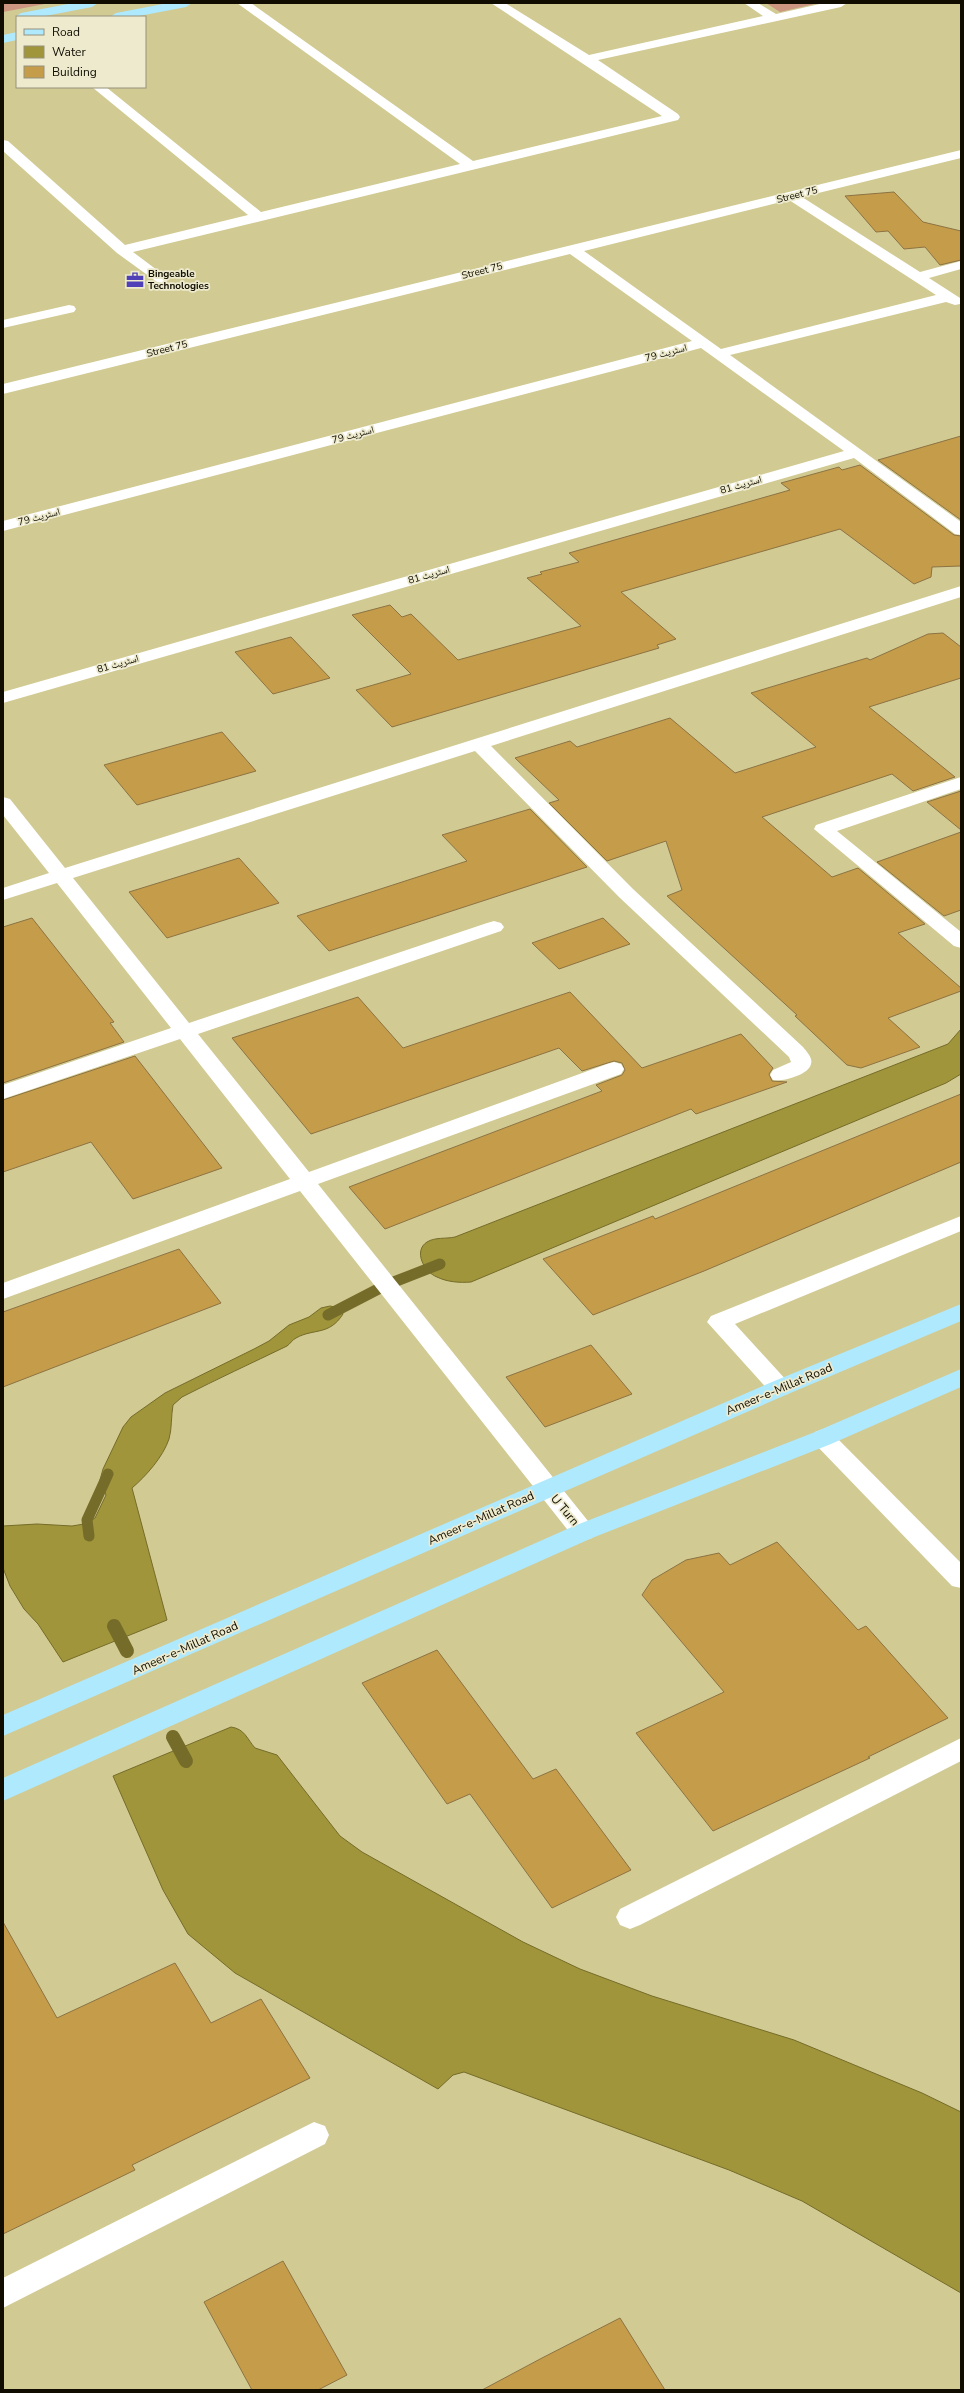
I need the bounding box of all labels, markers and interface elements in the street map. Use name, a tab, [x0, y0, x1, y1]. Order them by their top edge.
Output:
legend	[16, 16, 146, 88]
text: Road	[52, 24, 80, 40]
text: Water	[52, 44, 86, 60]
text: Building	[52, 64, 97, 80]
street label: Street 75	[775, 183, 819, 207]
street label: Street 75	[460, 259, 504, 283]
place label: Bingeable Technologies	[148, 267, 209, 293]
office icon: Bingeable Technologies	[125, 270, 145, 290]
street label: Street 75	[145, 337, 189, 361]
street label: اسٹریٹ 79	[644, 341, 688, 365]
street label: اسٹریٹ 79	[331, 423, 375, 447]
street label: اسٹریٹ 81	[719, 472, 763, 498]
street label: اسٹریٹ 79	[17, 505, 61, 529]
street label: اسٹریٹ 81	[407, 562, 451, 588]
street label: اسٹریٹ 81	[96, 651, 140, 677]
street label: Ameer-e-Millat Road	[723, 1359, 835, 1419]
street label: Ameer-e-Millat Road	[425, 1487, 537, 1549]
street label: U Turn	[547, 1491, 583, 1529]
street label: Ameer-e-Millat Road	[129, 1617, 241, 1679]

